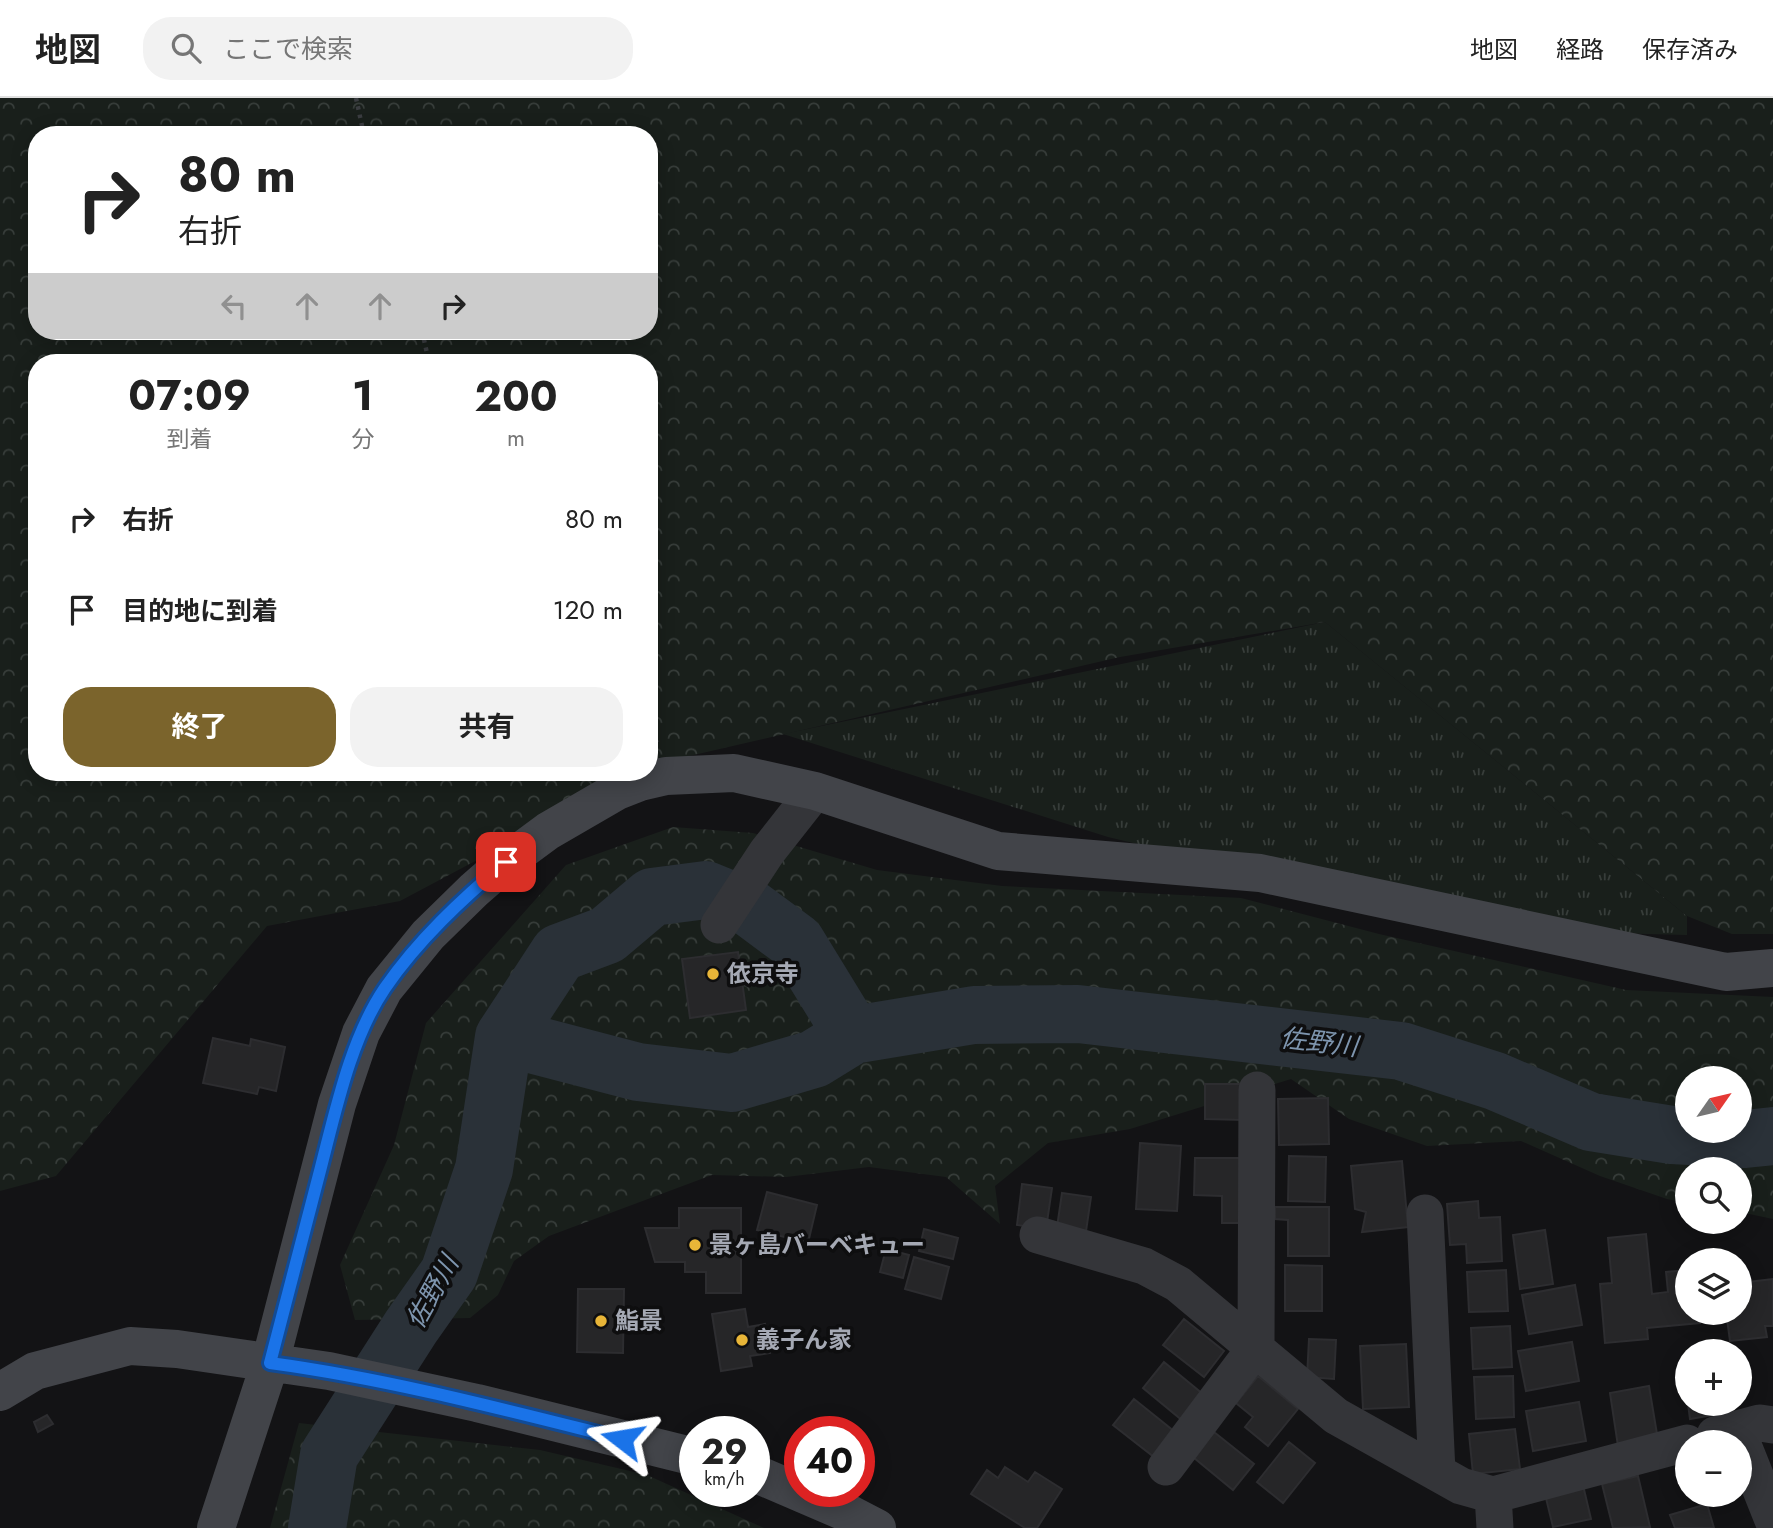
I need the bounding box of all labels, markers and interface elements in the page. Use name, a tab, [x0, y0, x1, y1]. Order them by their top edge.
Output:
search box	[143, 17, 633, 80]
text: 地図	[35, 26, 101, 73]
icon: search	[167, 29, 205, 67]
text: ここで検索	[223, 30, 353, 68]
text: 地図	[1470, 32, 1518, 67]
text: 経路	[1556, 32, 1604, 67]
text: 保存済み	[1642, 32, 1738, 67]
text: 80 m	[178, 140, 296, 210]
icon: right	[63, 154, 154, 245]
text: 右折	[178, 208, 242, 254]
icon: left	[215, 287, 253, 325]
icon: ahead	[288, 287, 326, 325]
icon: ahead	[361, 287, 399, 325]
icon: right	[434, 287, 472, 325]
text: 07:09	[128, 365, 251, 426]
text: 1	[352, 365, 373, 426]
text: 200	[475, 366, 558, 427]
text: m	[507, 421, 525, 455]
text: 到着	[167, 422, 213, 456]
text: 分	[351, 422, 374, 456]
icon: right	[63, 500, 101, 538]
text: 80 m	[565, 500, 623, 538]
text: 右折	[122, 501, 174, 539]
icon: arrive	[63, 591, 101, 629]
text: 120 m	[553, 591, 623, 629]
text: 目的地に到着	[122, 592, 278, 630]
button: 終了	[63, 687, 336, 767]
button: 共有	[350, 687, 623, 767]
pin	[476, 832, 536, 892]
icon: arrive	[487, 843, 525, 881]
place label: 依京寺	[727, 956, 799, 991]
marker: 依京寺	[705, 966, 721, 982]
water label: 佐野川	[1278, 1018, 1363, 1066]
north arrow	[1675, 1066, 1752, 1143]
map controls	[1675, 1066, 1752, 1507]
button: search	[1675, 1157, 1752, 1234]
place label: 景ヶ島バーベキュー	[709, 1227, 925, 1262]
marker: 景ヶ島バーベキュー	[687, 1237, 703, 1253]
water label: 佐野川	[396, 1246, 469, 1335]
button: layers	[1675, 1248, 1752, 1325]
place label: 鮨景	[615, 1303, 663, 1338]
marker: 鮨景	[593, 1313, 609, 1329]
place label: 義子ん家	[756, 1322, 852, 1357]
marker: 義子ん家	[734, 1332, 750, 1348]
button: +	[1675, 1339, 1752, 1416]
position arrow	[585, 1402, 659, 1476]
speed limit sign: 40	[784, 1416, 875, 1507]
text: 29	[701, 1427, 748, 1477]
button: −	[1675, 1430, 1752, 1507]
text: km/h	[704, 1466, 745, 1492]

